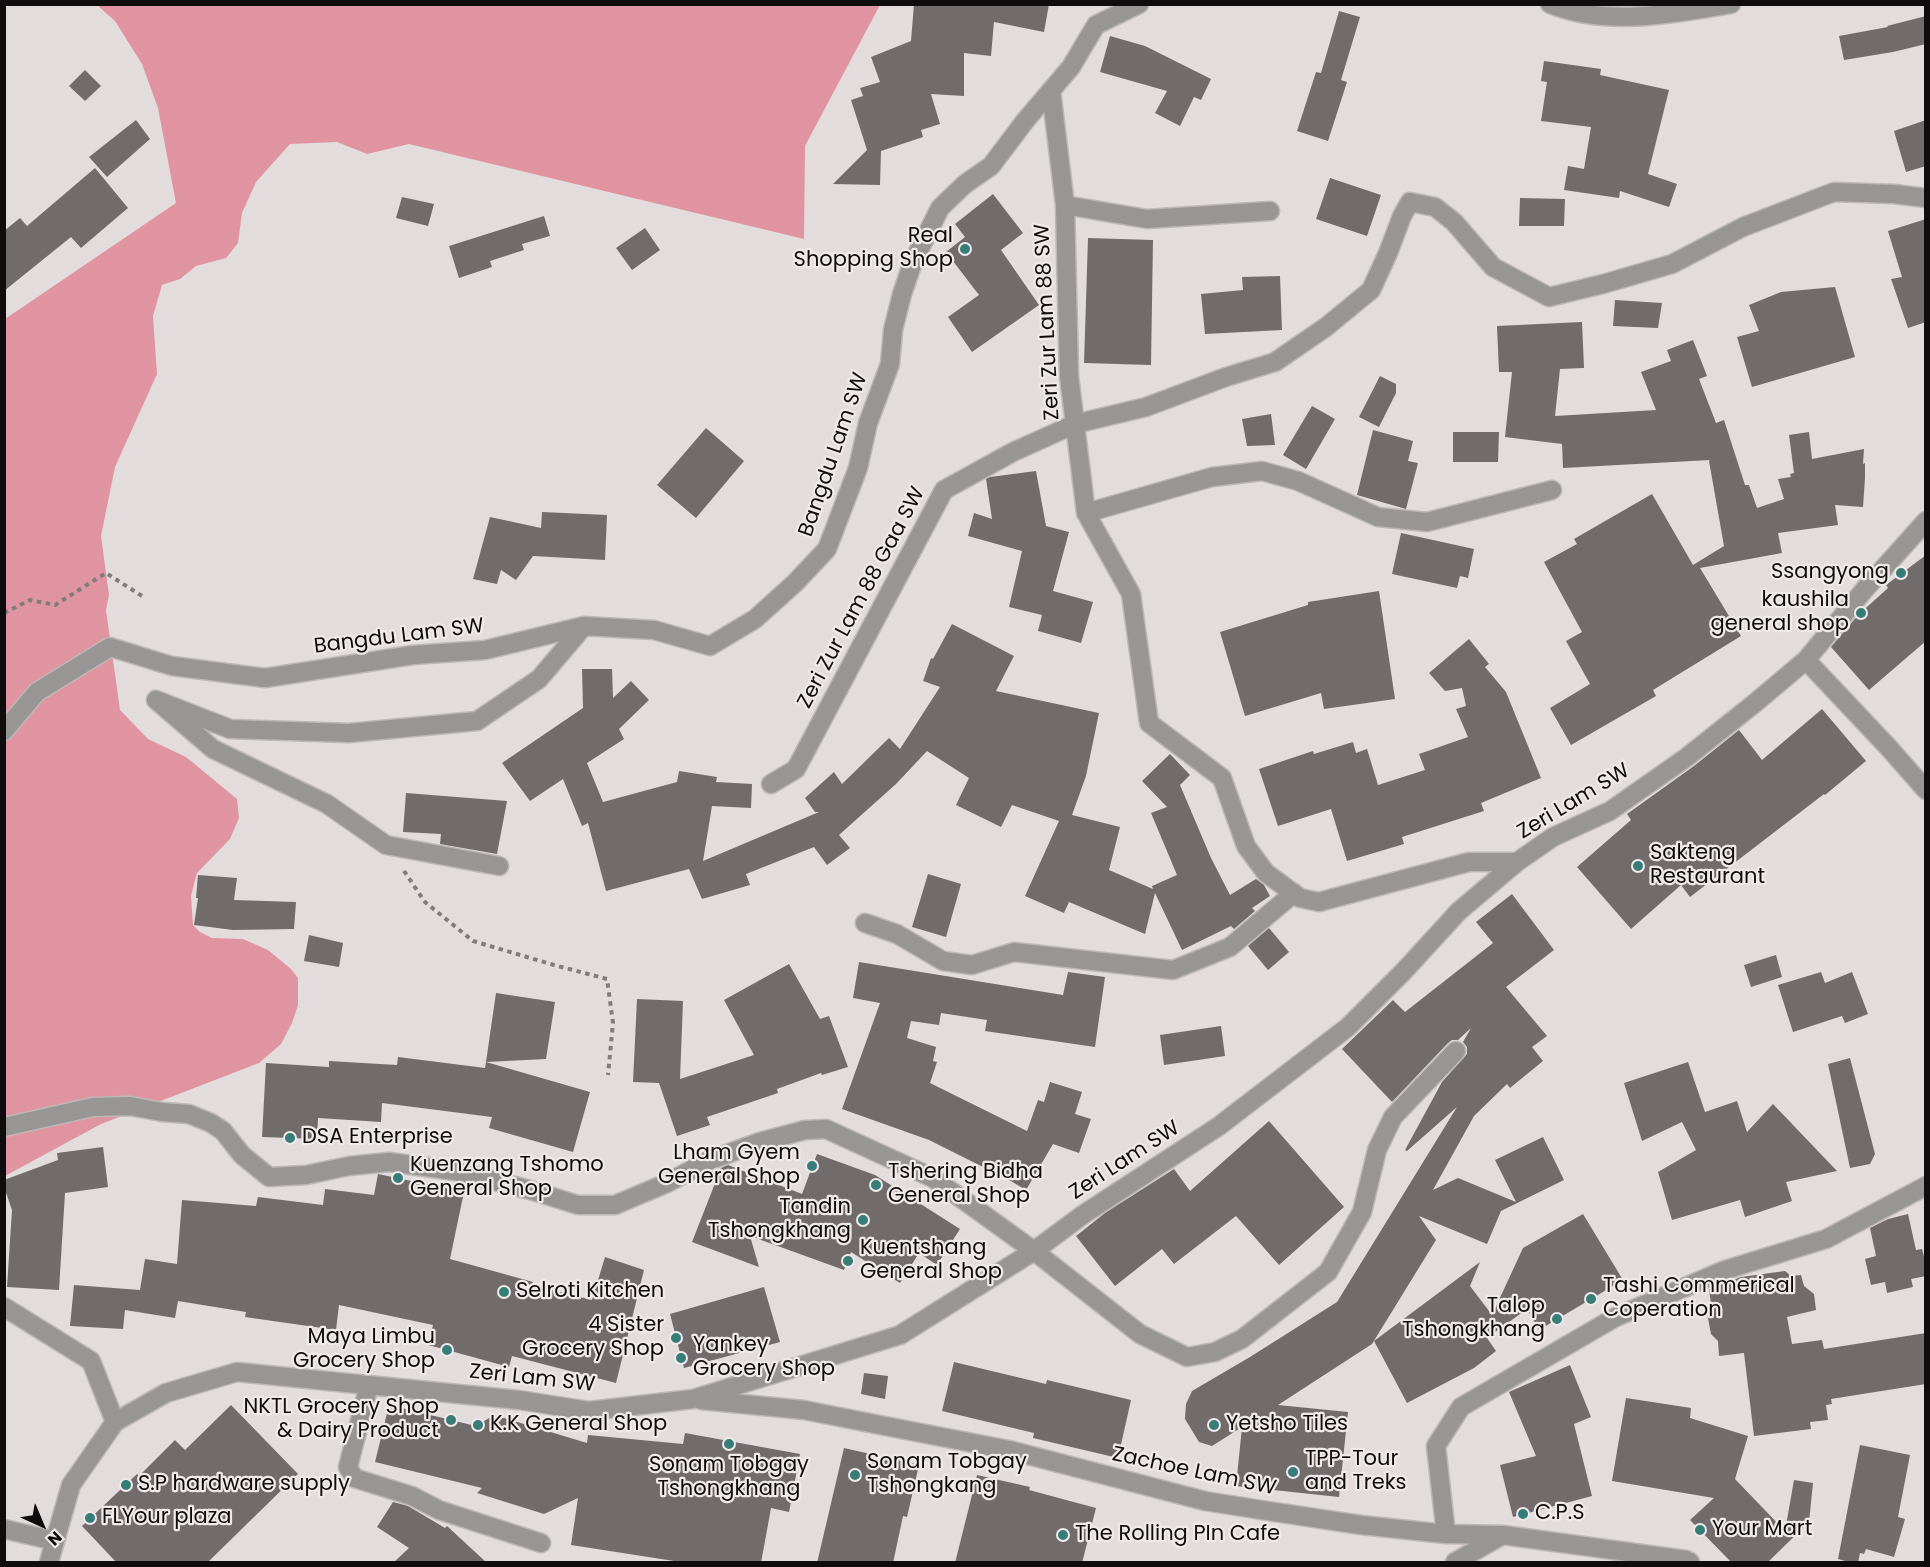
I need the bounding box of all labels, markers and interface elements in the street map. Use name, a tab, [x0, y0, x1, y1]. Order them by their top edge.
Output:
street label: Zeri Zur Lam 88 SW	[1030, 223, 1066, 421]
place label: Real Shopping Shop	[794, 224, 953, 274]
marker: Real Shopping Shop	[958, 242, 972, 256]
street label: Bangdu Lam SW	[794, 370, 874, 540]
street label: Zeri Zur Lam 88 Gaa SW	[793, 483, 931, 713]
place label: Ssangyong	[1771, 560, 1889, 586]
marker: Ssangyong	[1894, 566, 1908, 580]
place label: kaushila general shop	[1710, 588, 1849, 638]
marker: kaushila general shop	[1854, 606, 1868, 620]
street label: Bangdu Lam SW	[312, 614, 486, 660]
street label: Zeri Lam SW	[1513, 759, 1635, 845]
place label: Sakteng Restaurant	[1650, 841, 1765, 891]
marker: Sakteng Restaurant	[1631, 859, 1645, 873]
street label: Zeri Lam SW	[1065, 1116, 1185, 1206]
place label: DSA Enterprise	[302, 1125, 453, 1151]
marker: DSA Enterprise	[283, 1131, 297, 1145]
place label: Lham Gyem General Shop	[658, 1141, 800, 1191]
place label: Kuenzang Tshomo General Shop	[410, 1153, 604, 1203]
marker: Lham Gyem General Shop	[805, 1159, 819, 1173]
place label: Tshering Bidha General Shop	[888, 1160, 1043, 1210]
marker: Kuenzang Tshomo General Shop	[391, 1171, 405, 1185]
marker: Tshering Bidha General Shop	[869, 1178, 883, 1192]
place label: Tandin Tshongkhang	[708, 1195, 851, 1245]
marker: Tandin Tshongkhang	[856, 1213, 870, 1227]
place label: Kuentshang General Shop	[860, 1236, 1002, 1286]
marker: Kuentshang General Shop	[841, 1254, 855, 1268]
place label: Tashi Commerical Coperation	[1603, 1274, 1795, 1324]
place label: Selroti Kitchen	[516, 1279, 664, 1305]
marker: Selroti Kitchen	[497, 1285, 511, 1299]
marker: Tashi Commerical Coperation	[1584, 1292, 1598, 1306]
place label: Talop Tshongkhang	[1402, 1294, 1545, 1344]
marker: Talop Tshongkhang	[1550, 1312, 1564, 1326]
place label: 4 Sister Grocery Shop	[522, 1313, 664, 1363]
place label: Maya Limbu Grocery Shop	[293, 1325, 435, 1375]
marker: 4 Sister Grocery Shop	[669, 1331, 683, 1345]
place label: Yankey Grocery Shop	[693, 1333, 835, 1383]
marker: Maya Limbu Grocery Shop	[440, 1343, 454, 1357]
marker: Yankey Grocery Shop	[674, 1351, 688, 1365]
street label: Zeri Lam SW	[468, 1360, 596, 1398]
place label: NKTL Grocery Shop & Dairy Product	[244, 1395, 439, 1445]
place label: K.K General Shop	[490, 1412, 667, 1438]
place label: Yetsho Tiles	[1226, 1412, 1348, 1438]
marker: NKTL Grocery Shop & Dairy Product	[444, 1413, 458, 1427]
marker: K.K General Shop	[471, 1418, 485, 1432]
marker: Yetsho Tiles	[1207, 1418, 1221, 1432]
marker: Sonam Tobgay Tshongkhang	[722, 1437, 736, 1451]
street label: Zachoe Lam SW	[1110, 1442, 1278, 1502]
place label: TPP-Tour and Treks	[1305, 1447, 1406, 1497]
place label: Sonam Tobgay Tshongkang	[867, 1450, 1027, 1500]
place label: Sonam Tobgay Tshongkhang	[649, 1453, 809, 1503]
marker: TPP-Tour and Treks	[1286, 1465, 1300, 1479]
marker: Sonam Tobgay Tshongkang	[848, 1468, 862, 1482]
place label: S.P hardware supply	[138, 1472, 350, 1498]
marker: S.P hardware supply	[119, 1478, 133, 1492]
north arrow	[12, 1495, 72, 1555]
place label: C.P.S	[1535, 1501, 1585, 1527]
place label: FLYour plaza	[102, 1505, 232, 1531]
marker: C.P.S	[1516, 1507, 1530, 1521]
marker: FLYour plaza	[83, 1511, 97, 1525]
place label: Your Mart	[1712, 1517, 1812, 1543]
place label: The Rolling PIn Cafe	[1075, 1522, 1280, 1548]
marker: Your Mart	[1693, 1523, 1707, 1537]
text: N	[43, 1526, 67, 1551]
marker: The Rolling PIn Cafe	[1056, 1528, 1070, 1542]

